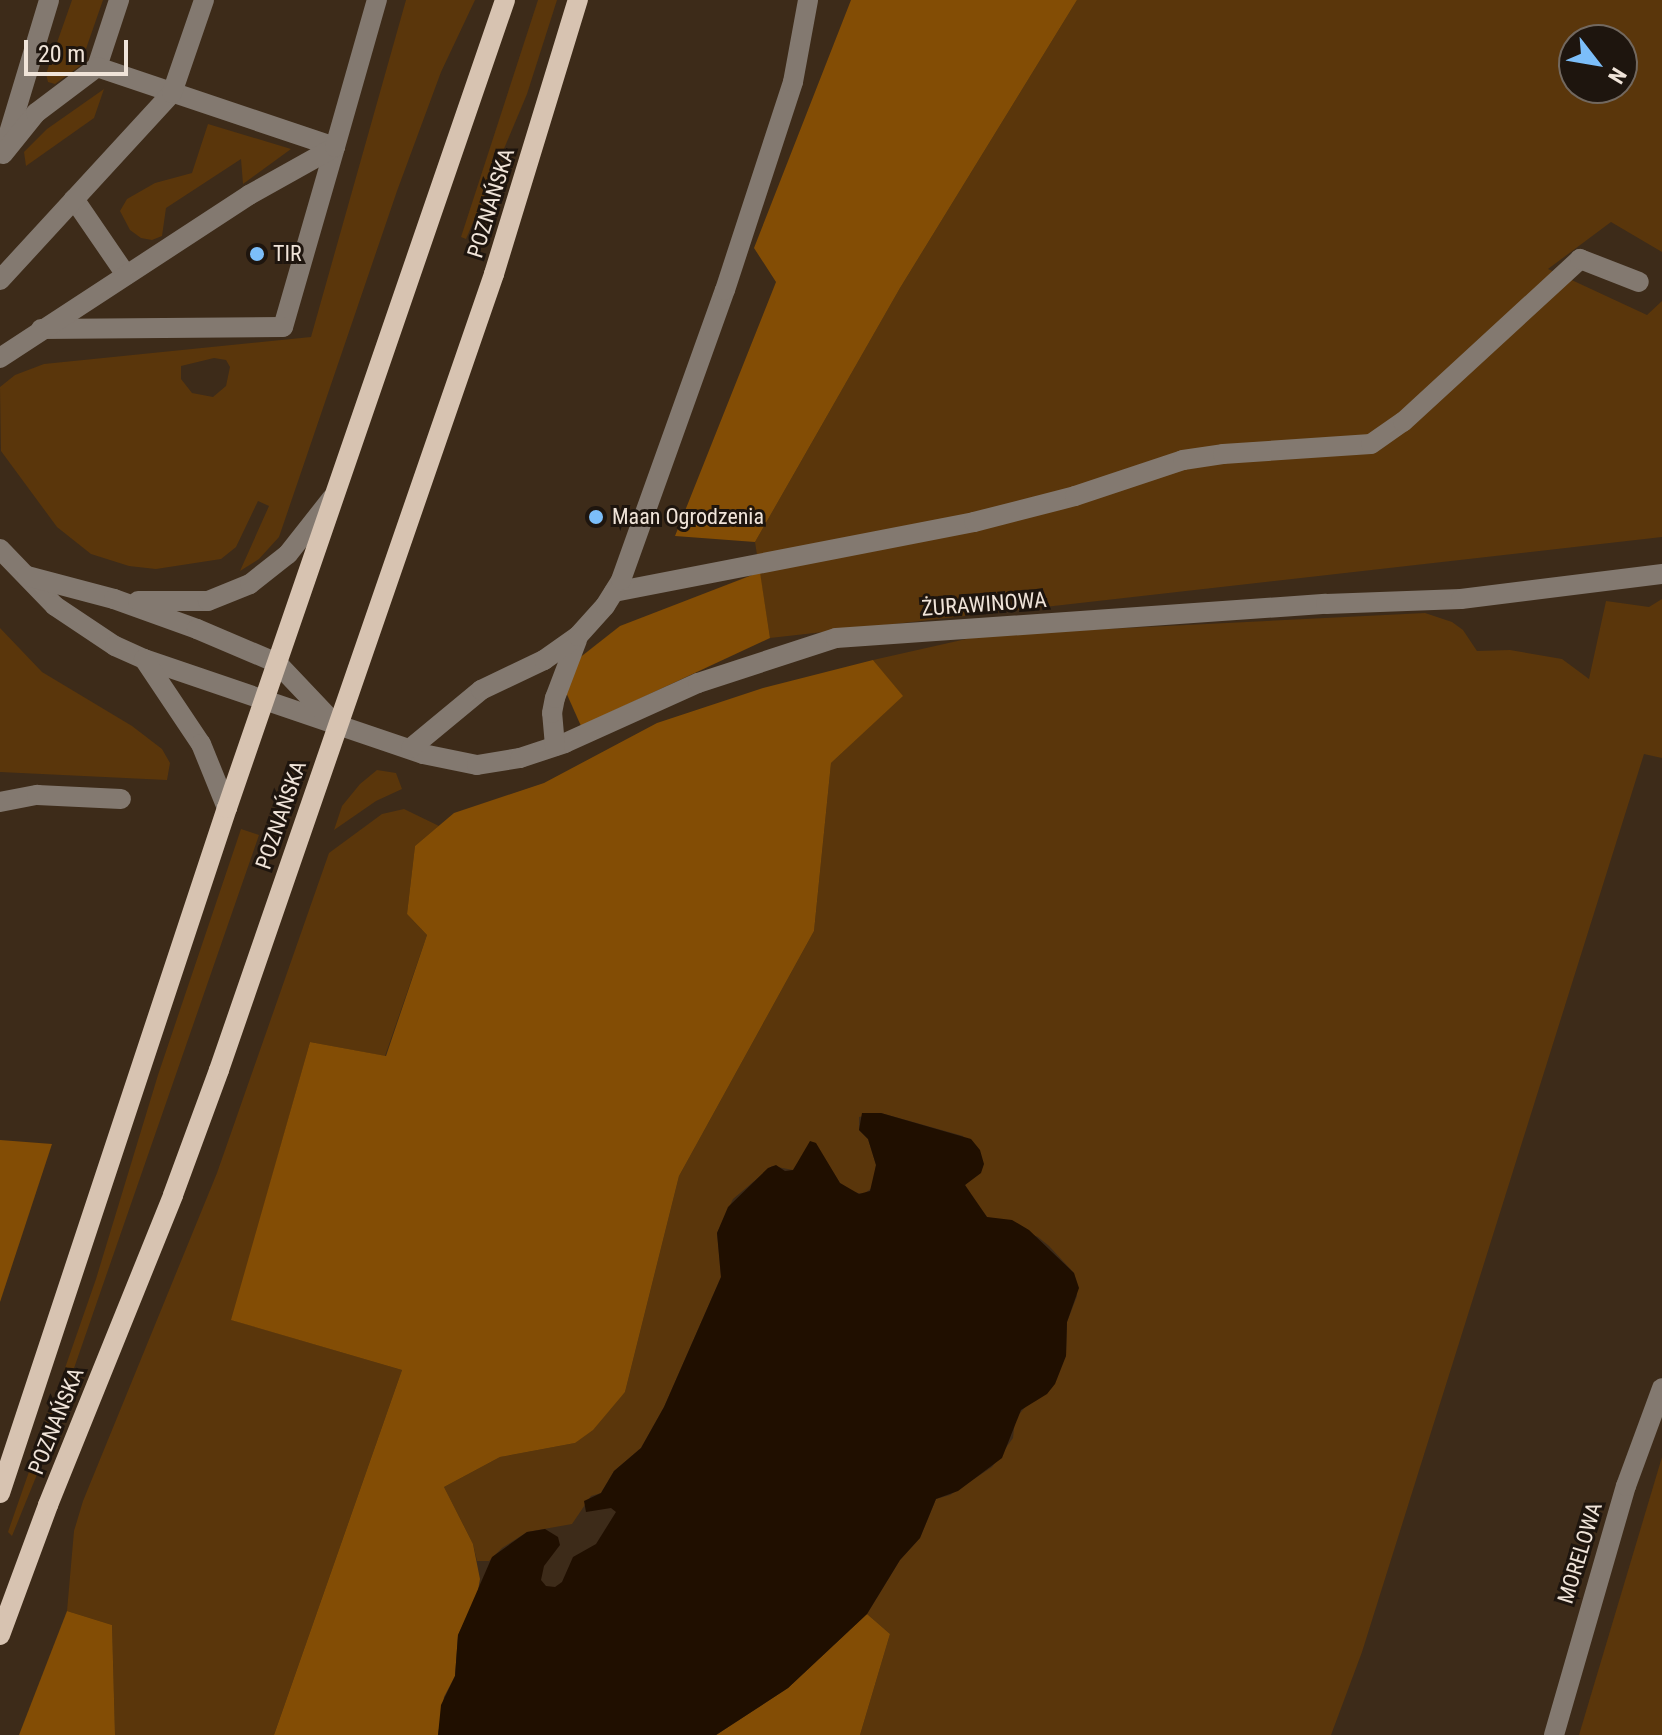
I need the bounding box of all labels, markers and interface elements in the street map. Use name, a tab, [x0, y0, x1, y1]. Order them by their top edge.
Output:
scale bar	[28, 24, 132, 74]
north arrow	[1558, 24, 1638, 104]
text: 20 m	[38, 40, 85, 68]
text: N	[1603, 63, 1631, 88]
street label: POZNAŃSKA	[462, 145, 520, 261]
place label: TIR	[273, 241, 302, 267]
marker: TIR	[248, 245, 266, 263]
place label: Maan Ogrodzenia	[612, 504, 764, 530]
marker: Maan Ogrodzenia	[587, 508, 605, 526]
street label: ŻURAWINOWA	[920, 586, 1048, 622]
street label: POZNAŃSKA	[250, 757, 312, 873]
street label: POZNAŃSKA	[23, 1364, 89, 1478]
street label: MORELOWA	[1552, 1499, 1608, 1607]

